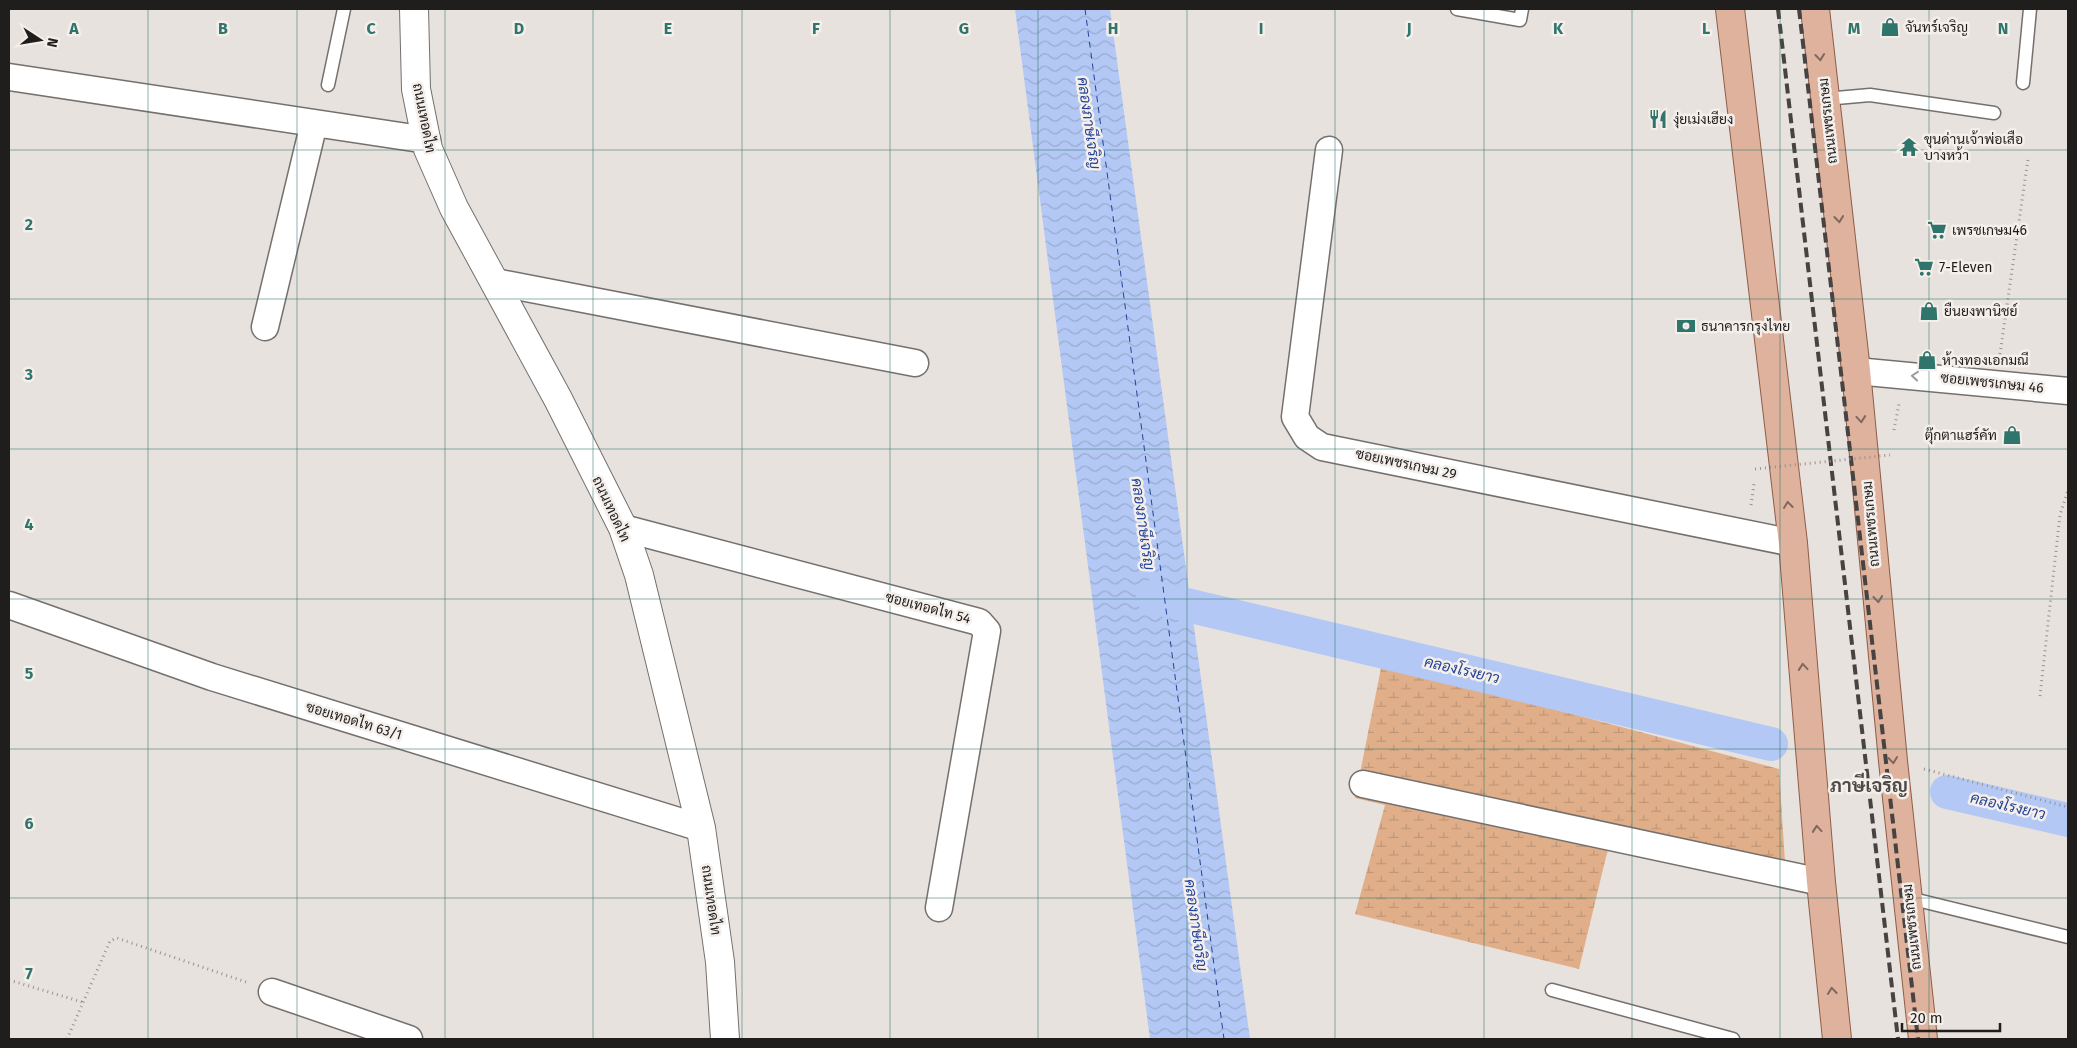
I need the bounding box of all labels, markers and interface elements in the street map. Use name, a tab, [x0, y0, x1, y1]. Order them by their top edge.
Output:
north arrow	[15, 15, 65, 65]
shop icon: จันทร์เจริญ	[1879, 16, 1901, 38]
place label: จันทร์เจริญ	[1905, 18, 1968, 36]
text: A	[68, 19, 79, 38]
text: B	[218, 19, 228, 38]
text: C	[366, 19, 376, 38]
text: D	[514, 19, 524, 38]
text: E	[664, 19, 672, 38]
text: F	[812, 19, 820, 38]
text: G	[959, 19, 969, 38]
text: H	[1108, 19, 1118, 38]
text: I	[1259, 19, 1263, 38]
text: J	[1405, 19, 1412, 38]
text: K	[1553, 19, 1564, 38]
text: L	[1702, 19, 1710, 38]
text: M	[1848, 19, 1861, 38]
text: N	[1998, 19, 2008, 38]
text: N	[43, 36, 62, 49]
one-way arrow	[1814, 53, 1825, 61]
water label: คลองภาษีเจริญ	[1074, 76, 1105, 171]
street label: ถนนเพชรเกษม	[1815, 77, 1841, 165]
street label: ถนนเทอดไท	[409, 82, 439, 154]
restaurant icon: งุ่ยเม่งเฮียง	[1647, 108, 1669, 130]
place label: งุ่ยเม่งเฮียง	[1673, 110, 1733, 129]
place label: ขุนด่านเจ้าพ่อเสือ บางหว้า	[1924, 130, 2023, 164]
temple icon: ขุนด่านเจ้าพ่อเสือ บางหว้า	[1898, 136, 1920, 158]
text: 2	[25, 215, 33, 234]
one-way arrow	[1833, 215, 1844, 223]
supermarket icon: เพรชเกษม46	[1926, 219, 1948, 241]
place label: เพรชเกษม46	[1952, 222, 2027, 239]
supermarket icon: 7-Eleven	[1913, 256, 1935, 278]
place label: 7-Eleven	[1939, 259, 1993, 276]
shop icon: ยืนยงพานิชย์	[1918, 300, 1940, 322]
place label: ยืนยงพานิชย์	[1944, 302, 2018, 320]
bank icon: ธนาคารกรุงไทย	[1675, 315, 1697, 337]
place label: ธนาคารกรุงไทย	[1701, 318, 1790, 336]
shop icon: ห้างทองเอกมณี	[1916, 349, 1938, 371]
place label: ห้างทองเอกมณี	[1942, 351, 2029, 369]
text: 3	[24, 365, 33, 384]
street label: ซอยเพชรเกษม 46	[1940, 369, 2044, 397]
one-way arrow	[1911, 371, 1919, 382]
one-way arrow	[1855, 416, 1866, 424]
shop icon: ตุ๊กตาแฮร์คัท	[2001, 424, 2023, 446]
place label: ตุ๊กตาแฮร์คัท	[1925, 426, 1997, 445]
street label: ซอยเพชรเกษม 29	[1354, 445, 1458, 483]
street label: ถนนเทอดไท	[588, 473, 634, 545]
water label: คลองภาษีเจริญ	[1128, 477, 1159, 572]
street label: ถนนเพชรเกษม	[1859, 480, 1883, 568]
one-way arrow	[1784, 501, 1794, 510]
text: 4	[24, 515, 34, 534]
street label: ซอยเทอดไท 54	[883, 588, 973, 628]
one-way arrow	[1872, 595, 1883, 603]
water label: คลองโรงยาว	[1423, 652, 1502, 687]
one-way arrow	[1798, 663, 1809, 671]
text: 5	[25, 664, 34, 683]
street label: ซอยเทอดไท 63/1	[304, 698, 404, 744]
one-way arrow	[1887, 757, 1898, 765]
district label: ภาษีเจริญ	[1830, 772, 1908, 797]
water label: คลองโรงยาว	[1969, 788, 2048, 823]
text: 6	[24, 814, 34, 833]
one-way arrow	[1812, 825, 1823, 833]
street label: ถนนเทอดไท	[698, 864, 724, 936]
water label: คลองภาษีเจริญ	[1181, 878, 1212, 973]
street label: ถนนเพชรเกษม	[1899, 883, 1925, 971]
text: 7	[25, 964, 33, 983]
one-way arrow	[1827, 986, 1838, 994]
scale bar	[1902, 1000, 2000, 1032]
text: 20 m	[1910, 1009, 1943, 1027]

